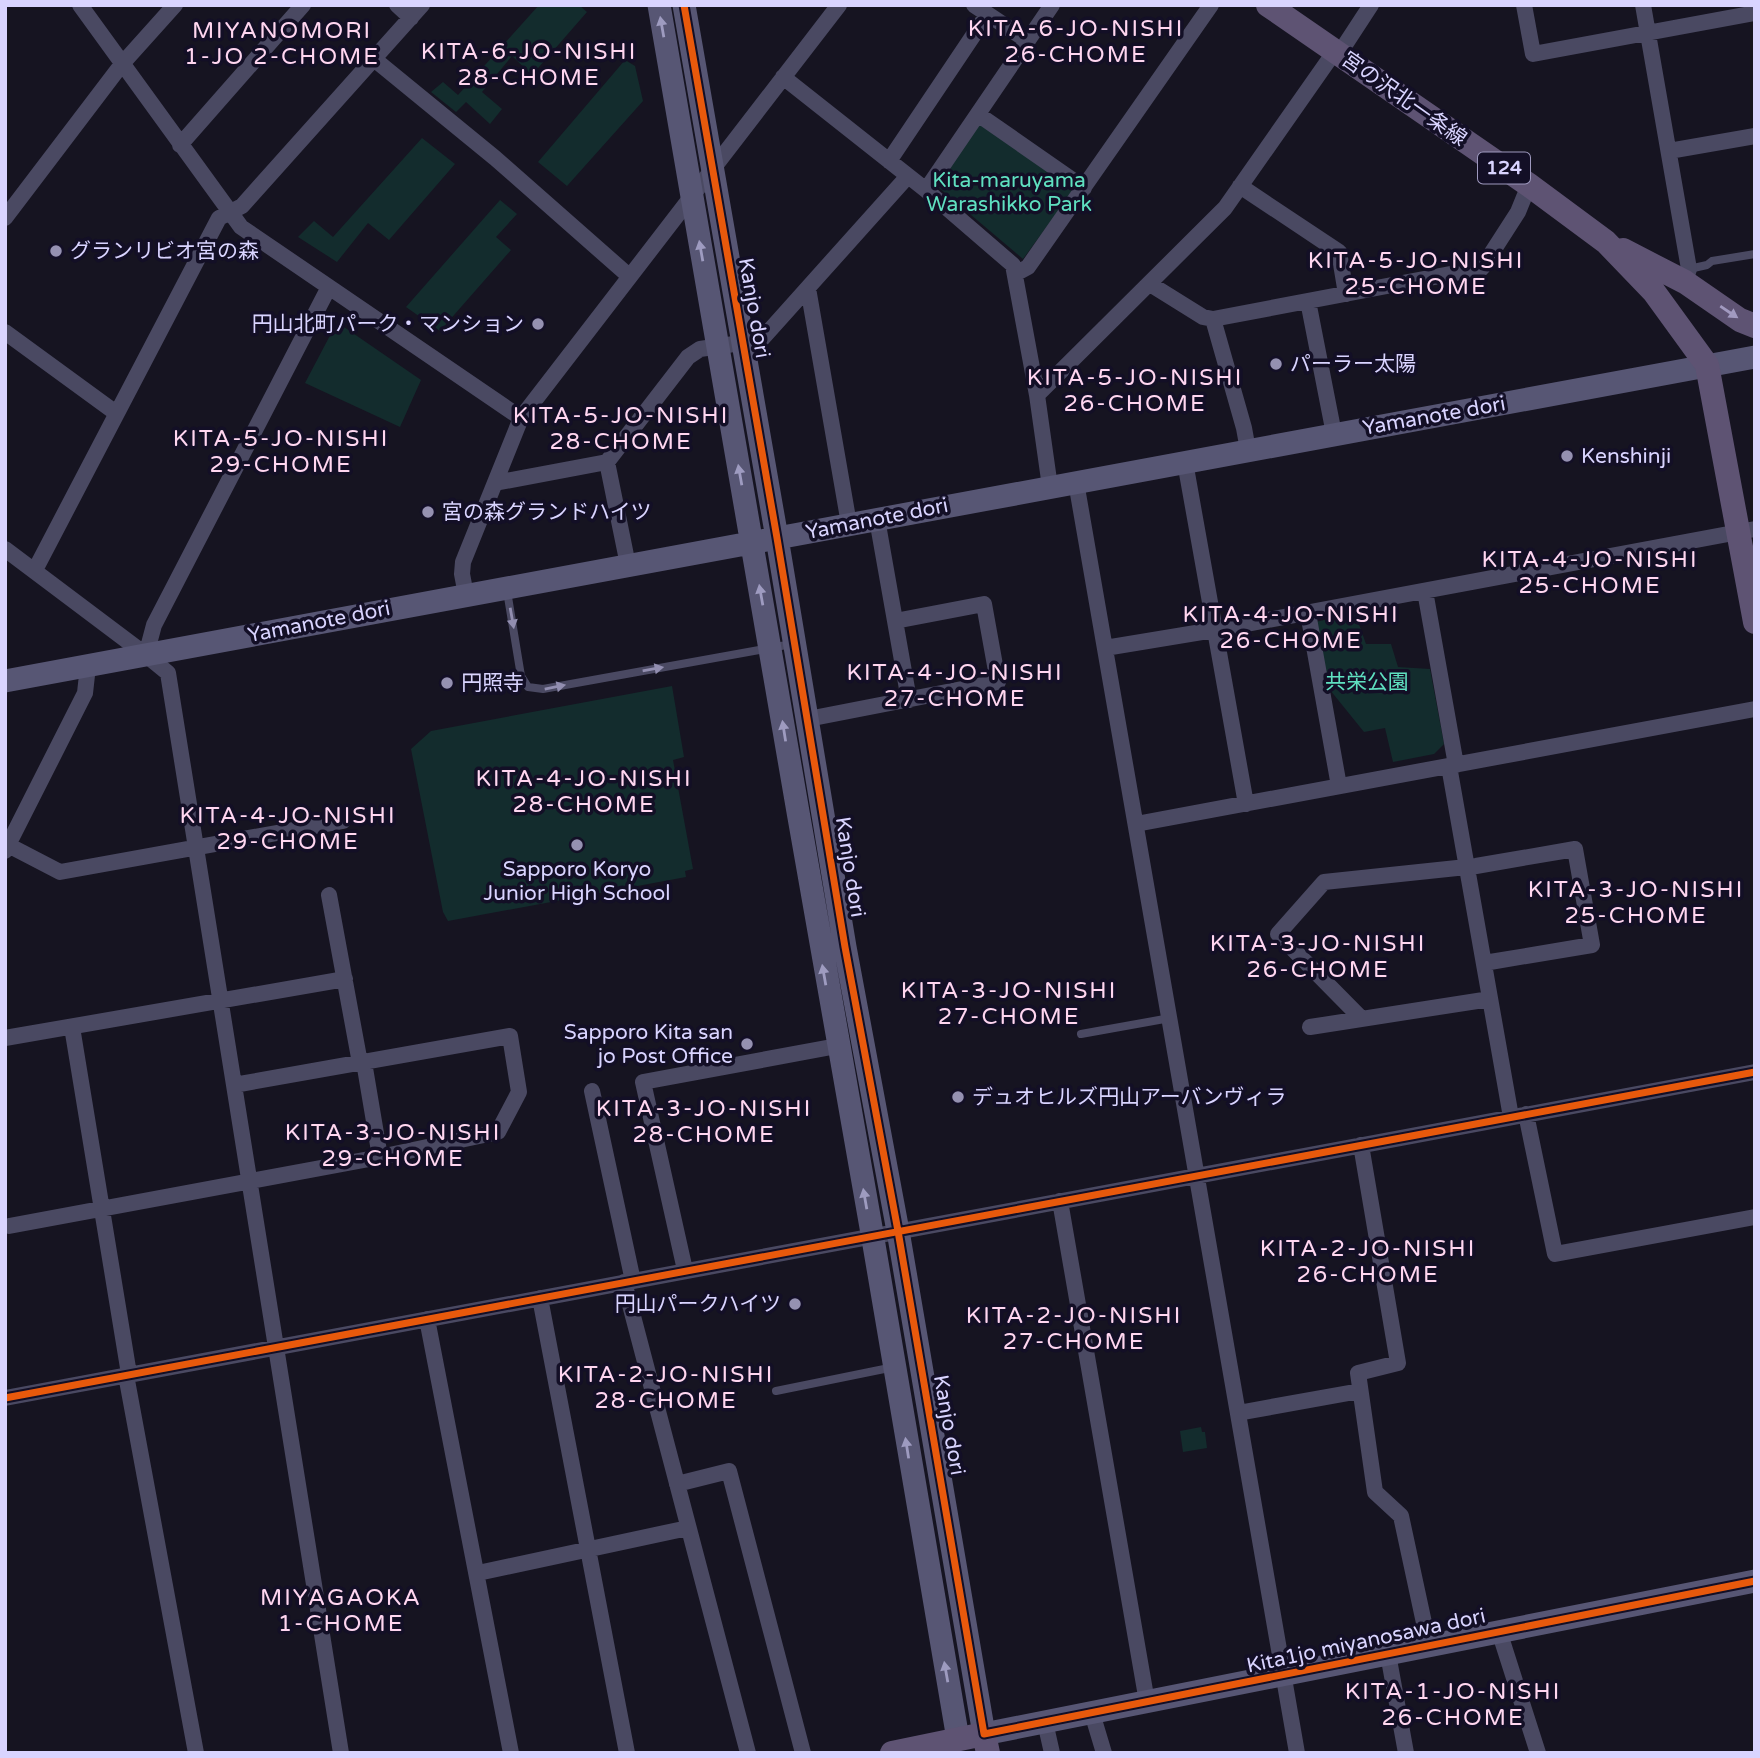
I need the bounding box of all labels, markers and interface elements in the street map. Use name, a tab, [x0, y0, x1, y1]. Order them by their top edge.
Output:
district label: KITA-6-JO-NISHI 26-CHOME	[968, 15, 1184, 69]
one-way arrow	[656, 16, 667, 38]
district label: MIYANOMORI 1-JO 2-CHOME	[184, 17, 380, 71]
district label: KITA-6-JO-NISHI 28-CHOME	[421, 38, 637, 92]
street label: 宮の沢北一条線	[1337, 47, 1471, 151]
road number: 124	[1478, 152, 1530, 184]
park label: Kita-maruyama Warashikko Park	[926, 168, 1092, 217]
place label: グランリビオ宮の森	[70, 239, 259, 264]
one-way arrow	[695, 240, 706, 262]
marker: グランリビオ宮の森	[48, 243, 64, 259]
district label: KITA-5-JO-NISHI 25-CHOME	[1308, 247, 1524, 301]
street label: Kanjo dori	[733, 256, 775, 360]
one-way arrow	[1720, 305, 1738, 319]
place label: 円山北町パーク・マンション	[251, 312, 524, 337]
marker: 円山北町パーク・マンション	[530, 316, 546, 332]
place label: パーラー太陽	[1290, 352, 1416, 377]
marker: パーラー太陽	[1268, 356, 1284, 372]
district label: KITA-5-JO-NISHI 26-CHOME	[1027, 364, 1243, 418]
street label: Yamanote dori	[1361, 391, 1507, 441]
district label: KITA-5-JO-NISHI 28-CHOME	[513, 402, 729, 456]
district label: KITA-5-JO-NISHI 29-CHOME	[173, 425, 389, 479]
place label: Kenshinji	[1581, 444, 1671, 469]
marker: Kenshinji	[1559, 448, 1575, 464]
one-way arrow	[734, 464, 745, 486]
street label: Yamanote dori	[804, 493, 950, 545]
place label: 宮の森グランドハイツ	[442, 500, 652, 525]
marker: 宮の森グランドハイツ	[420, 504, 436, 520]
district label: KITA-4-JO-NISHI 25-CHOME	[1482, 546, 1698, 600]
one-way arrow	[755, 584, 766, 606]
street label: Yamanote dori	[246, 596, 392, 648]
district label: KITA-4-JO-NISHI 26-CHOME	[1183, 601, 1399, 655]
one-way arrow	[506, 607, 517, 629]
district label: KITA-4-JO-NISHI 27-CHOME	[847, 659, 1063, 713]
one-way arrow	[642, 663, 664, 674]
park label: 共栄公園	[1325, 670, 1409, 695]
place label: 円照寺	[461, 671, 524, 696]
marker: 円照寺	[439, 675, 455, 691]
one-way arrow	[544, 681, 566, 692]
one-way arrow	[778, 720, 789, 742]
district label: KITA-4-JO-NISHI 28-CHOME	[476, 765, 692, 819]
district label: KITA-4-JO-NISHI 29-CHOME	[180, 802, 396, 856]
street label: Kanjo dori	[830, 815, 870, 919]
marker: Sapporo Koryo Junior High School	[569, 837, 585, 853]
place label: Sapporo Koryo Junior High School	[484, 857, 670, 906]
district label: KITA-3-JO-NISHI 25-CHOME	[1528, 876, 1744, 930]
district label: KITA-3-JO-NISHI 26-CHOME	[1210, 930, 1426, 984]
one-way arrow	[819, 964, 830, 986]
district label: KITA-3-JO-NISHI 27-CHOME	[901, 977, 1117, 1031]
place label: Sapporo Kita san jo Post Office	[564, 1020, 733, 1069]
marker: Sapporo Kita san jo Post Office	[739, 1036, 755, 1052]
place label: デュオヒルズ円山アーバンヴィラ	[972, 1085, 1287, 1110]
marker: デュオヒルズ円山アーバンヴィラ	[950, 1089, 966, 1105]
district label: KITA-3-JO-NISHI 28-CHOME	[596, 1095, 812, 1149]
district label: KITA-3-JO-NISHI 29-CHOME	[285, 1119, 501, 1173]
one-way arrow	[860, 1188, 871, 1210]
district label: KITA-2-JO-NISHI 26-CHOME	[1260, 1235, 1476, 1289]
place label: 円山パークハイツ	[614, 1292, 781, 1317]
marker: 円山パークハイツ	[787, 1296, 803, 1312]
district label: KITA-2-JO-NISHI 27-CHOME	[966, 1302, 1182, 1356]
district label: KITA-2-JO-NISHI 28-CHOME	[558, 1361, 774, 1415]
street label: Kanjo dori	[928, 1373, 970, 1477]
one-way arrow	[901, 1436, 912, 1458]
district label: MIYAGAOKA 1-CHOME	[260, 1584, 422, 1638]
street label: Kita1jo miyanosawa dori	[1244, 1603, 1488, 1679]
one-way arrow	[940, 1661, 951, 1683]
district label: KITA-1-JO-NISHI 26-CHOME	[1345, 1678, 1561, 1732]

